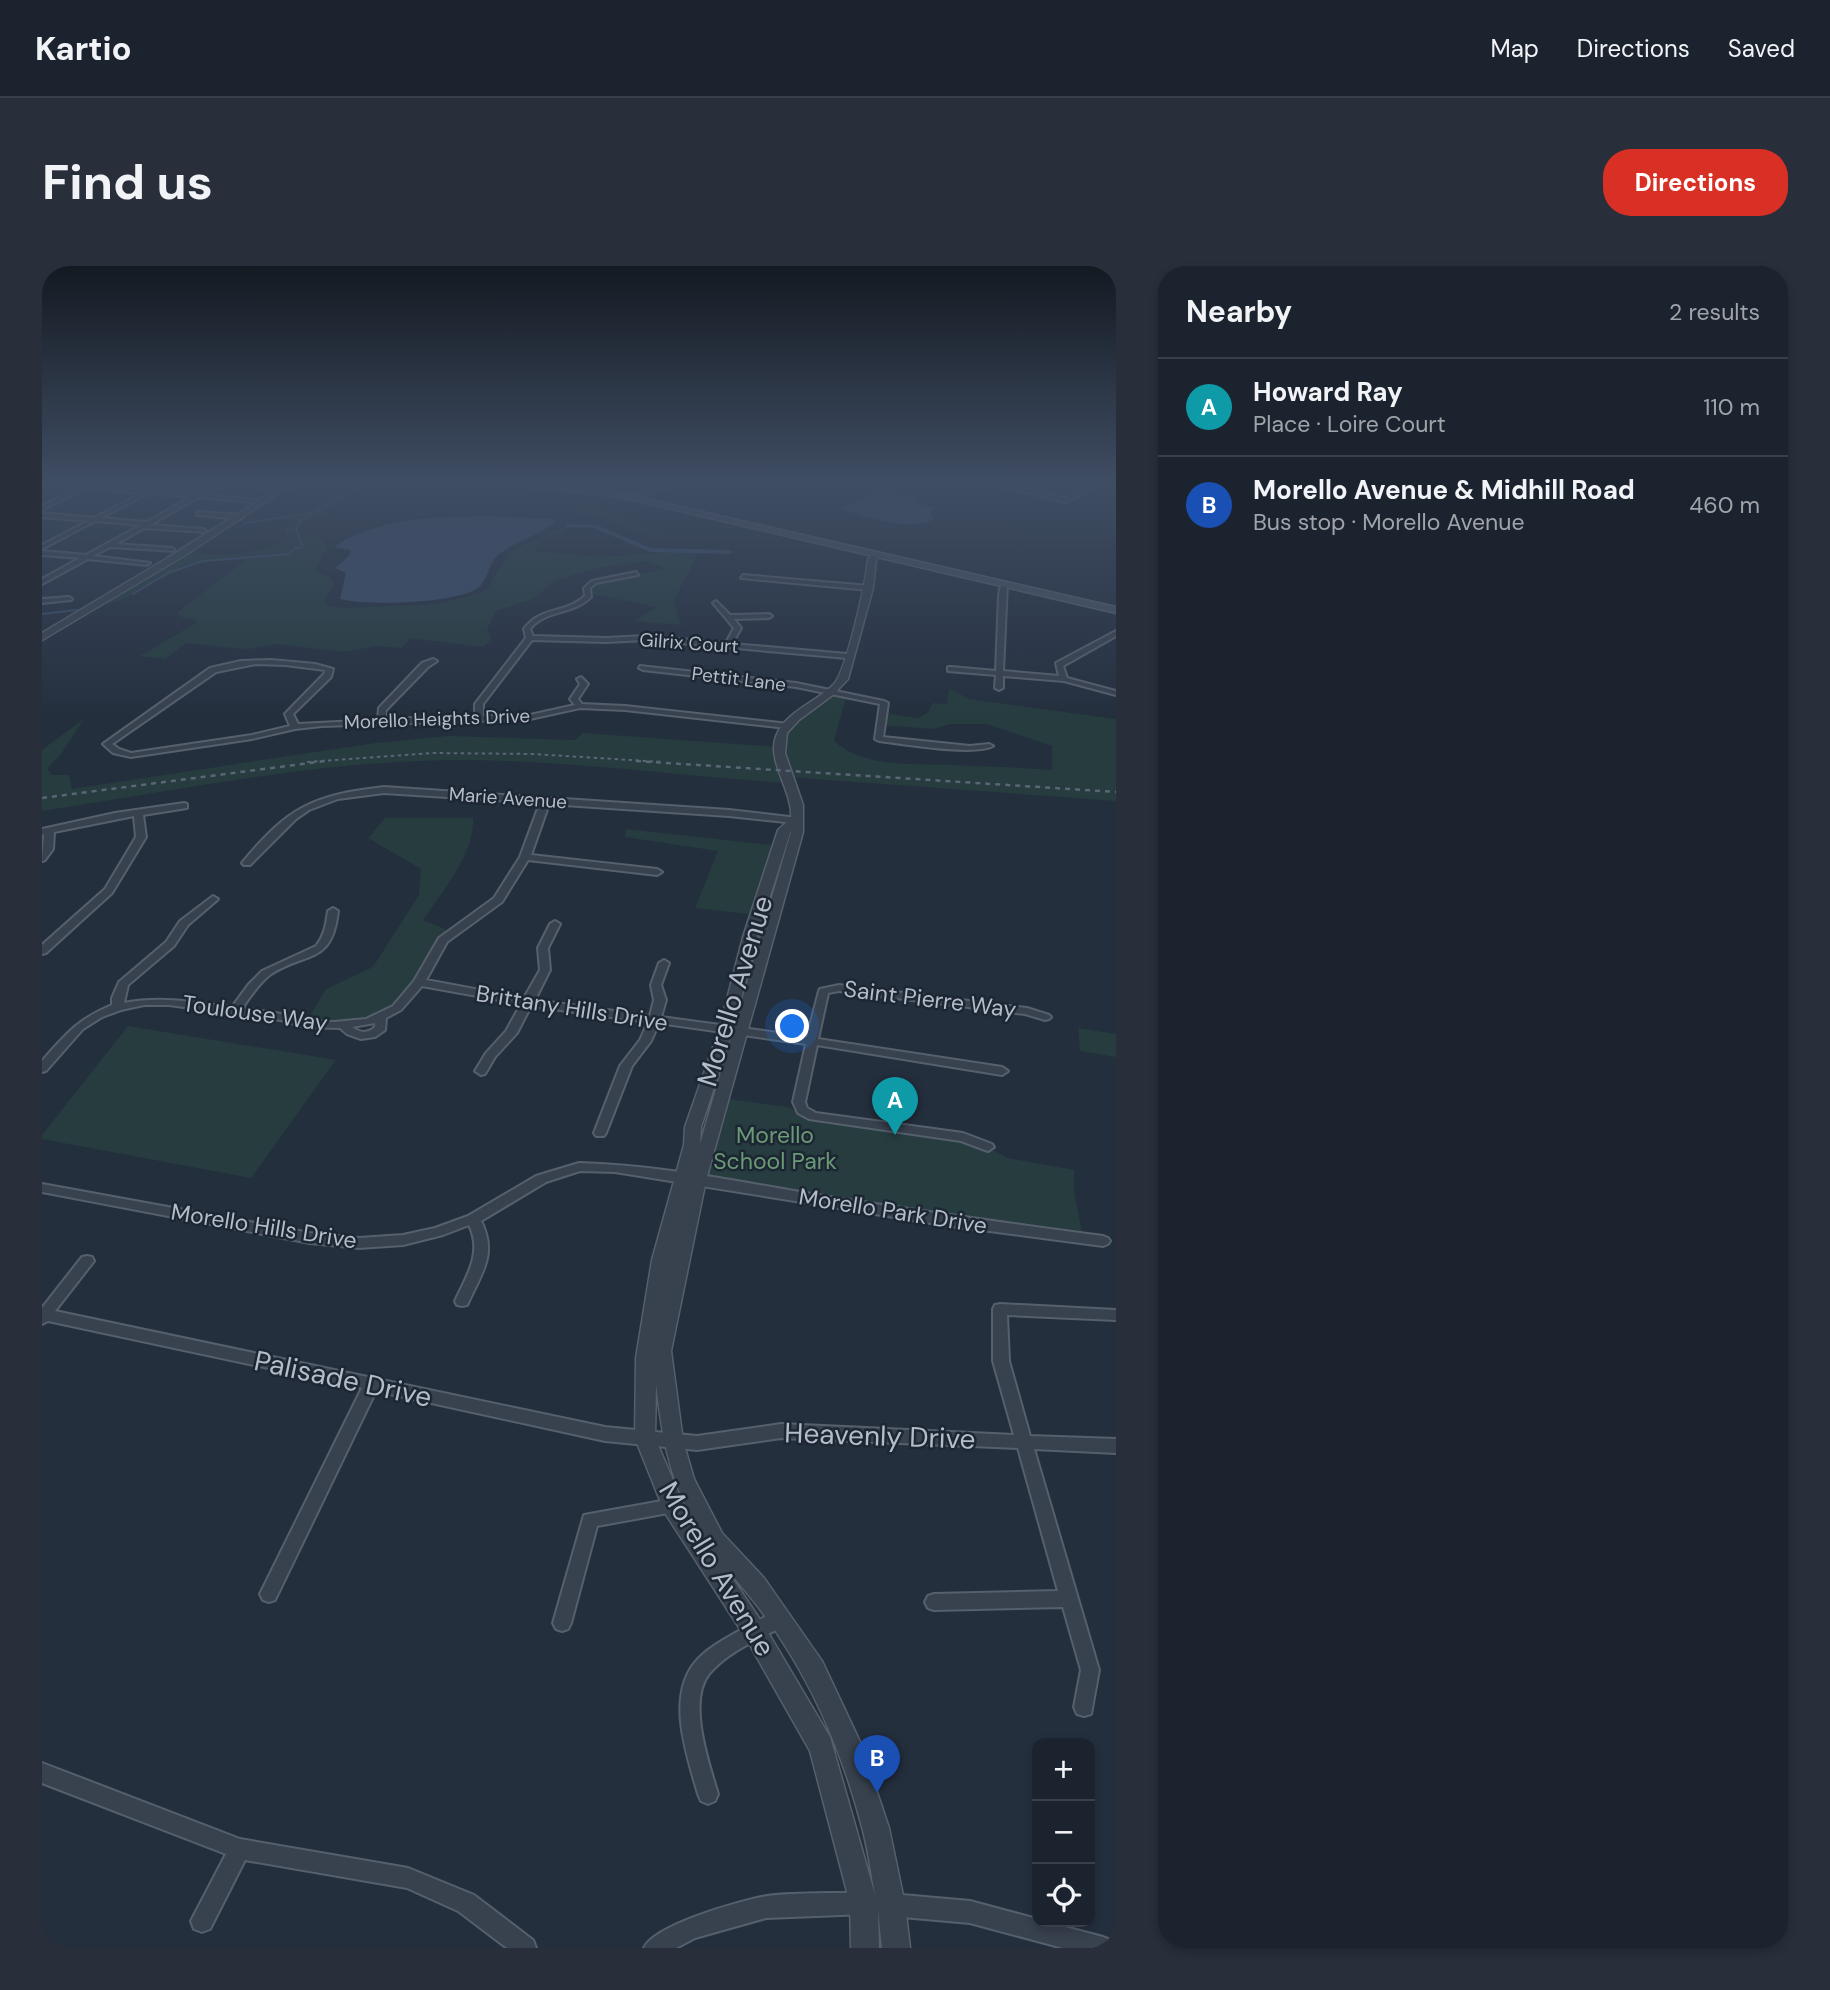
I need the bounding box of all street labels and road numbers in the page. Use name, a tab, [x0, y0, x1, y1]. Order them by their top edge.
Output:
street label: Gilrix Court	[638, 627, 740, 659]
street label: Pettit Lane	[690, 661, 788, 697]
street label: Morello Heights Drive	[343, 703, 531, 735]
street label: Marie Avenue	[448, 781, 568, 815]
street label: Morello Avenue	[688, 891, 782, 1091]
street label: Saint Pierre Way	[842, 974, 1018, 1024]
street label: Brittany Hills Drive	[474, 978, 670, 1038]
street label: Toulouse Way	[180, 988, 330, 1038]
street label: Morello Park Drive	[797, 1181, 989, 1241]
street label: Morello Hills Drive	[169, 1197, 359, 1255]
street label: Palisade Drive	[251, 1342, 435, 1416]
street label: Heavenly Drive	[784, 1414, 976, 1458]
street label: Morello Avenue	[650, 1475, 784, 1663]

